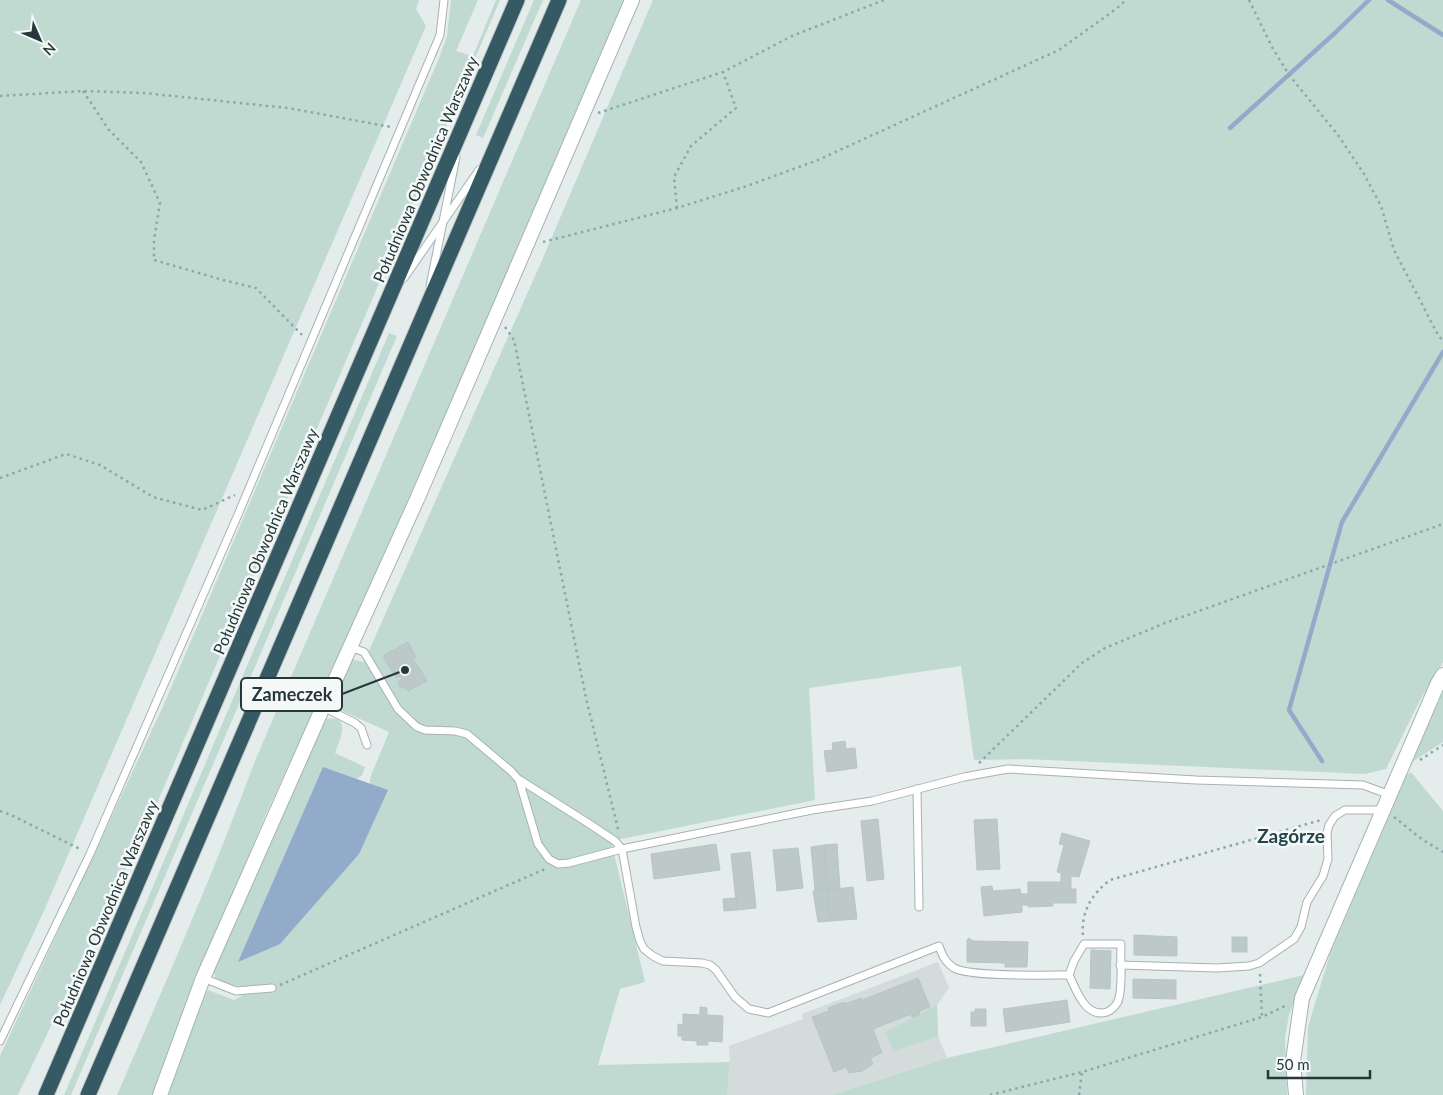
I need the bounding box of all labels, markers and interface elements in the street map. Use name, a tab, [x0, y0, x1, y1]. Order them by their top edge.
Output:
north arrow	[15, 15, 65, 65]
text: N	[40, 40, 59, 59]
street label: Południowa Obwodnica Warszawy	[369, 52, 482, 285]
street label: Południowa Obwodnica Warszawy	[209, 424, 322, 657]
callout: Zameczek	[241, 678, 342, 711]
text: Zameczek	[252, 683, 333, 705]
street label: Południowa Obwodnica Warszawy	[49, 796, 162, 1029]
district label: Zagórze	[1257, 824, 1325, 847]
scale bar	[1268, 1048, 1370, 1080]
text: 50 m	[1276, 1055, 1310, 1073]

